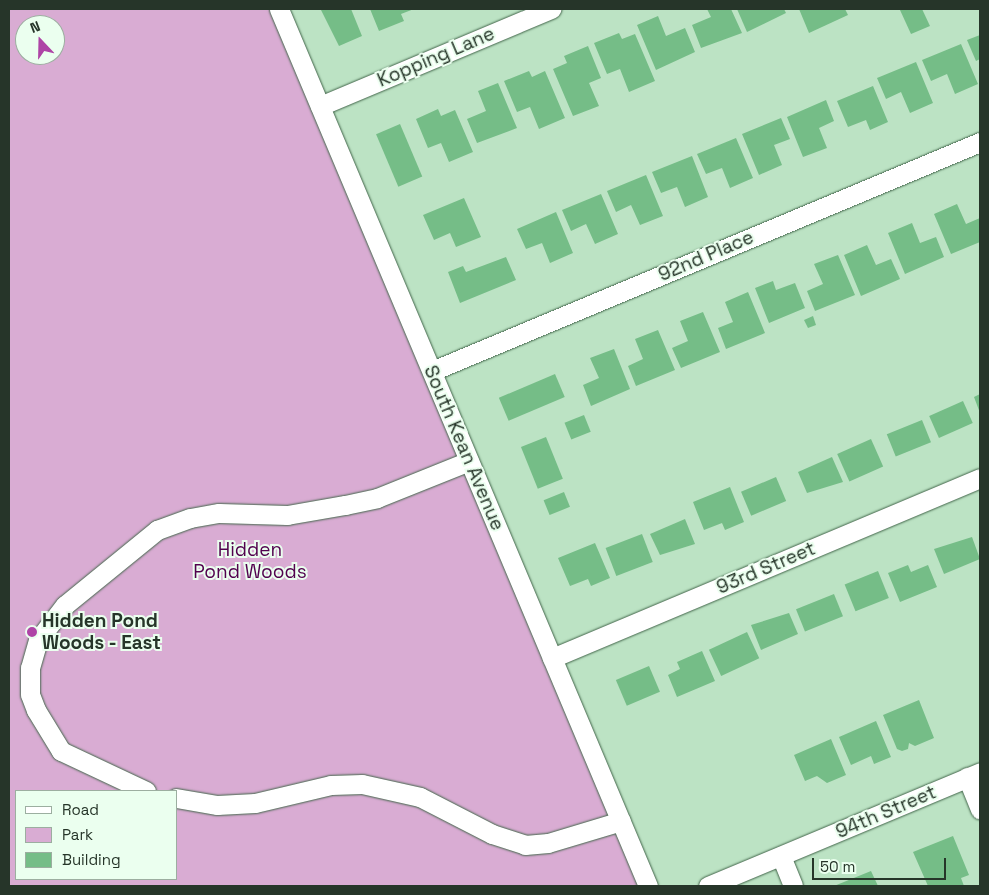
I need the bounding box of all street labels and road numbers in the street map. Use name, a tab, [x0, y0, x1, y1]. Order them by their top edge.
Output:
street label: Kopping Lane	[374, 22, 498, 92]
street label: 92nd Place	[655, 226, 757, 286]
street label: South Kean Avenue	[419, 362, 509, 534]
street label: 93rd Street	[713, 537, 819, 599]
street label: 94th Street	[832, 781, 940, 843]

